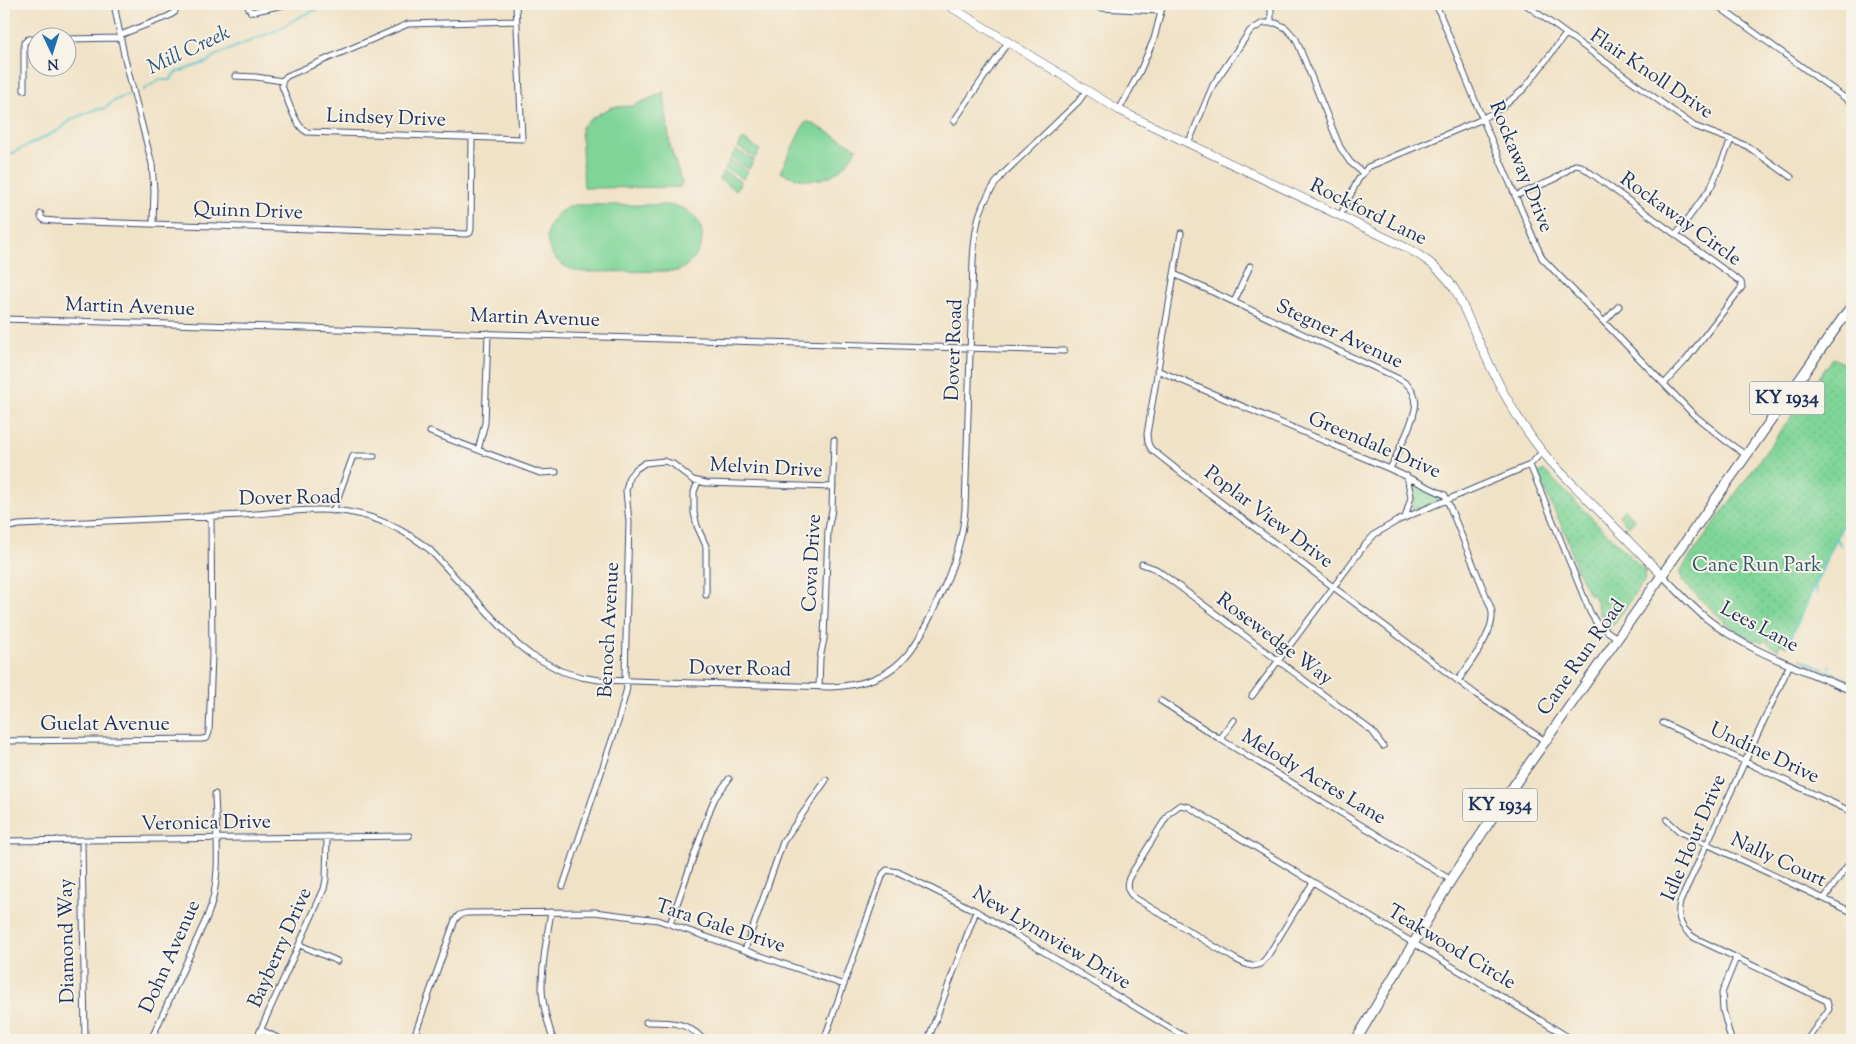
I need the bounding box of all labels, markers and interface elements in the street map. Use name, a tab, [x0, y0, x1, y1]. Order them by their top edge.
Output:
water label: Mill Creek	[143, 19, 236, 83]
street label: Flair Knoll Drive	[1583, 23, 1719, 127]
north arrow	[28, 28, 78, 78]
text: N	[46, 53, 59, 73]
street label: Rockaway Drive	[1480, 97, 1560, 237]
street label: Lindsey Drive	[326, 102, 446, 136]
street label: Rockaway Circle	[1613, 166, 1747, 274]
street label: Rockford Lane	[1304, 172, 1432, 254]
street label: Quinn Drive	[193, 196, 303, 228]
street label: Martin Avenue	[64, 291, 196, 325]
street label: Stegner Avenue	[1271, 293, 1407, 377]
street label: Dover Road	[939, 298, 971, 402]
street label: Martin Avenue	[469, 302, 601, 336]
road number: KY 1934	[1750, 382, 1824, 414]
street label: Greendale Drive	[1303, 405, 1445, 487]
street label: Melvin Drive	[709, 452, 823, 486]
street label: Poplar View Drive	[1197, 460, 1339, 576]
street label: Dover Road	[239, 484, 341, 514]
street label: Cova Drive	[796, 513, 830, 613]
park label: Cane Run Park	[1692, 552, 1822, 581]
street label: Benoch Avenue	[592, 561, 628, 699]
street label: Rosewedge Way	[1210, 586, 1338, 694]
street label: Cane Run Road	[1531, 594, 1633, 722]
street label: Lees Lane	[1715, 595, 1803, 661]
street label: Dover Road	[689, 655, 791, 685]
street label: Guelat Avenue	[40, 711, 170, 740]
street label: Undine Drive	[1704, 716, 1824, 792]
street label: Melody Acres Lane	[1235, 723, 1391, 833]
street label: Idle Hour Drive	[1655, 770, 1735, 906]
road number: KY 1934	[1462, 788, 1538, 822]
street label: Veronica Drive	[141, 808, 271, 840]
street label: Nally Court	[1725, 826, 1831, 896]
street label: Diamond Way	[52, 878, 84, 1004]
street label: New Lynnview Drive	[966, 880, 1136, 998]
street label: Bayberry Drive	[242, 883, 320, 1013]
street label: Tara Gale Drive	[651, 892, 789, 962]
street label: Dohn Avenue	[133, 896, 209, 1018]
street label: Teakwood Circle	[1381, 898, 1521, 998]

